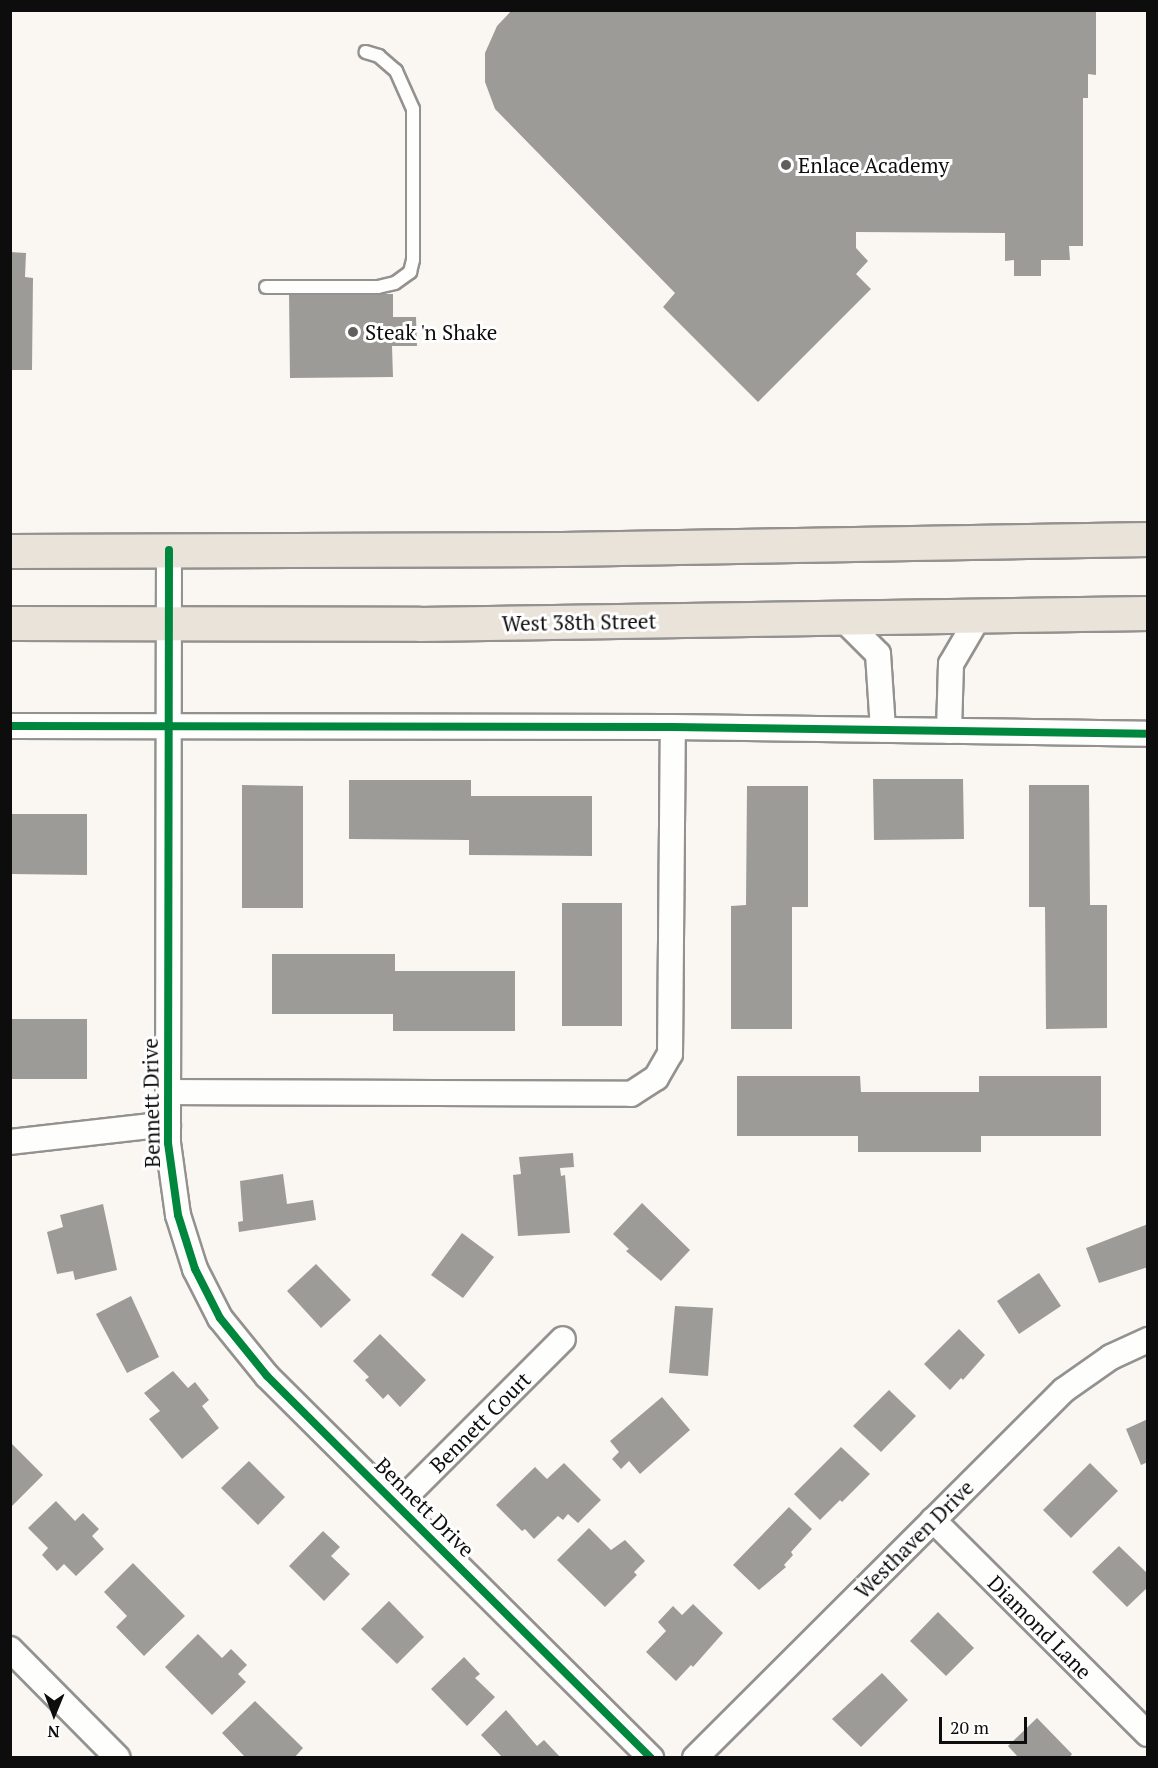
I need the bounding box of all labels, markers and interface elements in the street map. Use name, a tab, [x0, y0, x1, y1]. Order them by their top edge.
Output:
place label: Enlace Academy	[798, 152, 950, 178]
marker: Enlace Academy	[779, 158, 793, 172]
place label: Steak 'n Shake	[365, 319, 498, 345]
marker: Steak 'n Shake	[346, 325, 360, 339]
street label: West 38th Street	[502, 608, 656, 636]
street label: Bennett Drive	[137, 1038, 165, 1168]
street label: Bennett Court	[424, 1366, 536, 1478]
street label: Bennett Drive	[370, 1452, 480, 1562]
street label: Westhaven Drive	[850, 1475, 978, 1603]
street label: Diamond Lane	[983, 1570, 1097, 1684]
north arrow	[24, 1684, 84, 1744]
scale bar	[942, 1705, 1030, 1743]
text: 20 m	[950, 1715, 989, 1739]
text: N	[47, 1721, 60, 1743]

